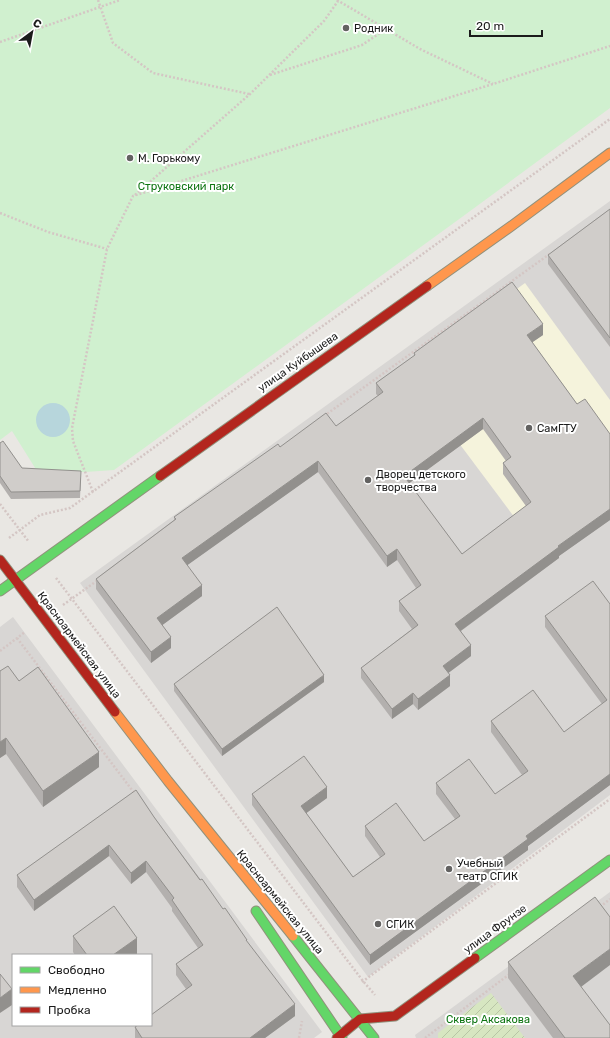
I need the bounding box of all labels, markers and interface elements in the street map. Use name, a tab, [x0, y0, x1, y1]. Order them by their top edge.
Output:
north arrow	[12, 12, 52, 52]
scale bar	[470, 12, 542, 38]
text: С	[30, 16, 44, 32]
text: 20 m	[476, 19, 504, 33]
place label: Родник	[354, 22, 393, 35]
marker: Родник	[341, 23, 351, 33]
place label: М. Горькому	[138, 152, 200, 165]
marker: М. Горькому	[125, 153, 135, 163]
park label: Струковский парк	[138, 180, 234, 193]
street label: улица Куйбышева	[255, 329, 341, 395]
place label: СамГТУ	[537, 422, 577, 435]
marker: СамГТУ	[524, 423, 534, 433]
place label: Дворец детского творчества	[376, 468, 466, 494]
marker: Дворец детского творчества	[363, 475, 373, 485]
street label: Красноармейская улица	[35, 589, 123, 701]
street label: Красноармейская улица	[234, 847, 326, 957]
place label: Учебный театр СГИК	[457, 857, 518, 883]
marker: Учебный театр СГИК	[444, 864, 454, 874]
street label: улица Фрунзе	[461, 902, 529, 956]
place label: СГИК	[386, 918, 414, 931]
marker: СГИК	[373, 919, 383, 929]
legend	[12, 954, 152, 1026]
text: Свободно	[48, 963, 105, 977]
text: Медленно	[48, 983, 107, 997]
text: Пробка	[48, 1003, 91, 1017]
park label: Сквер Аксакова	[446, 1013, 530, 1026]

